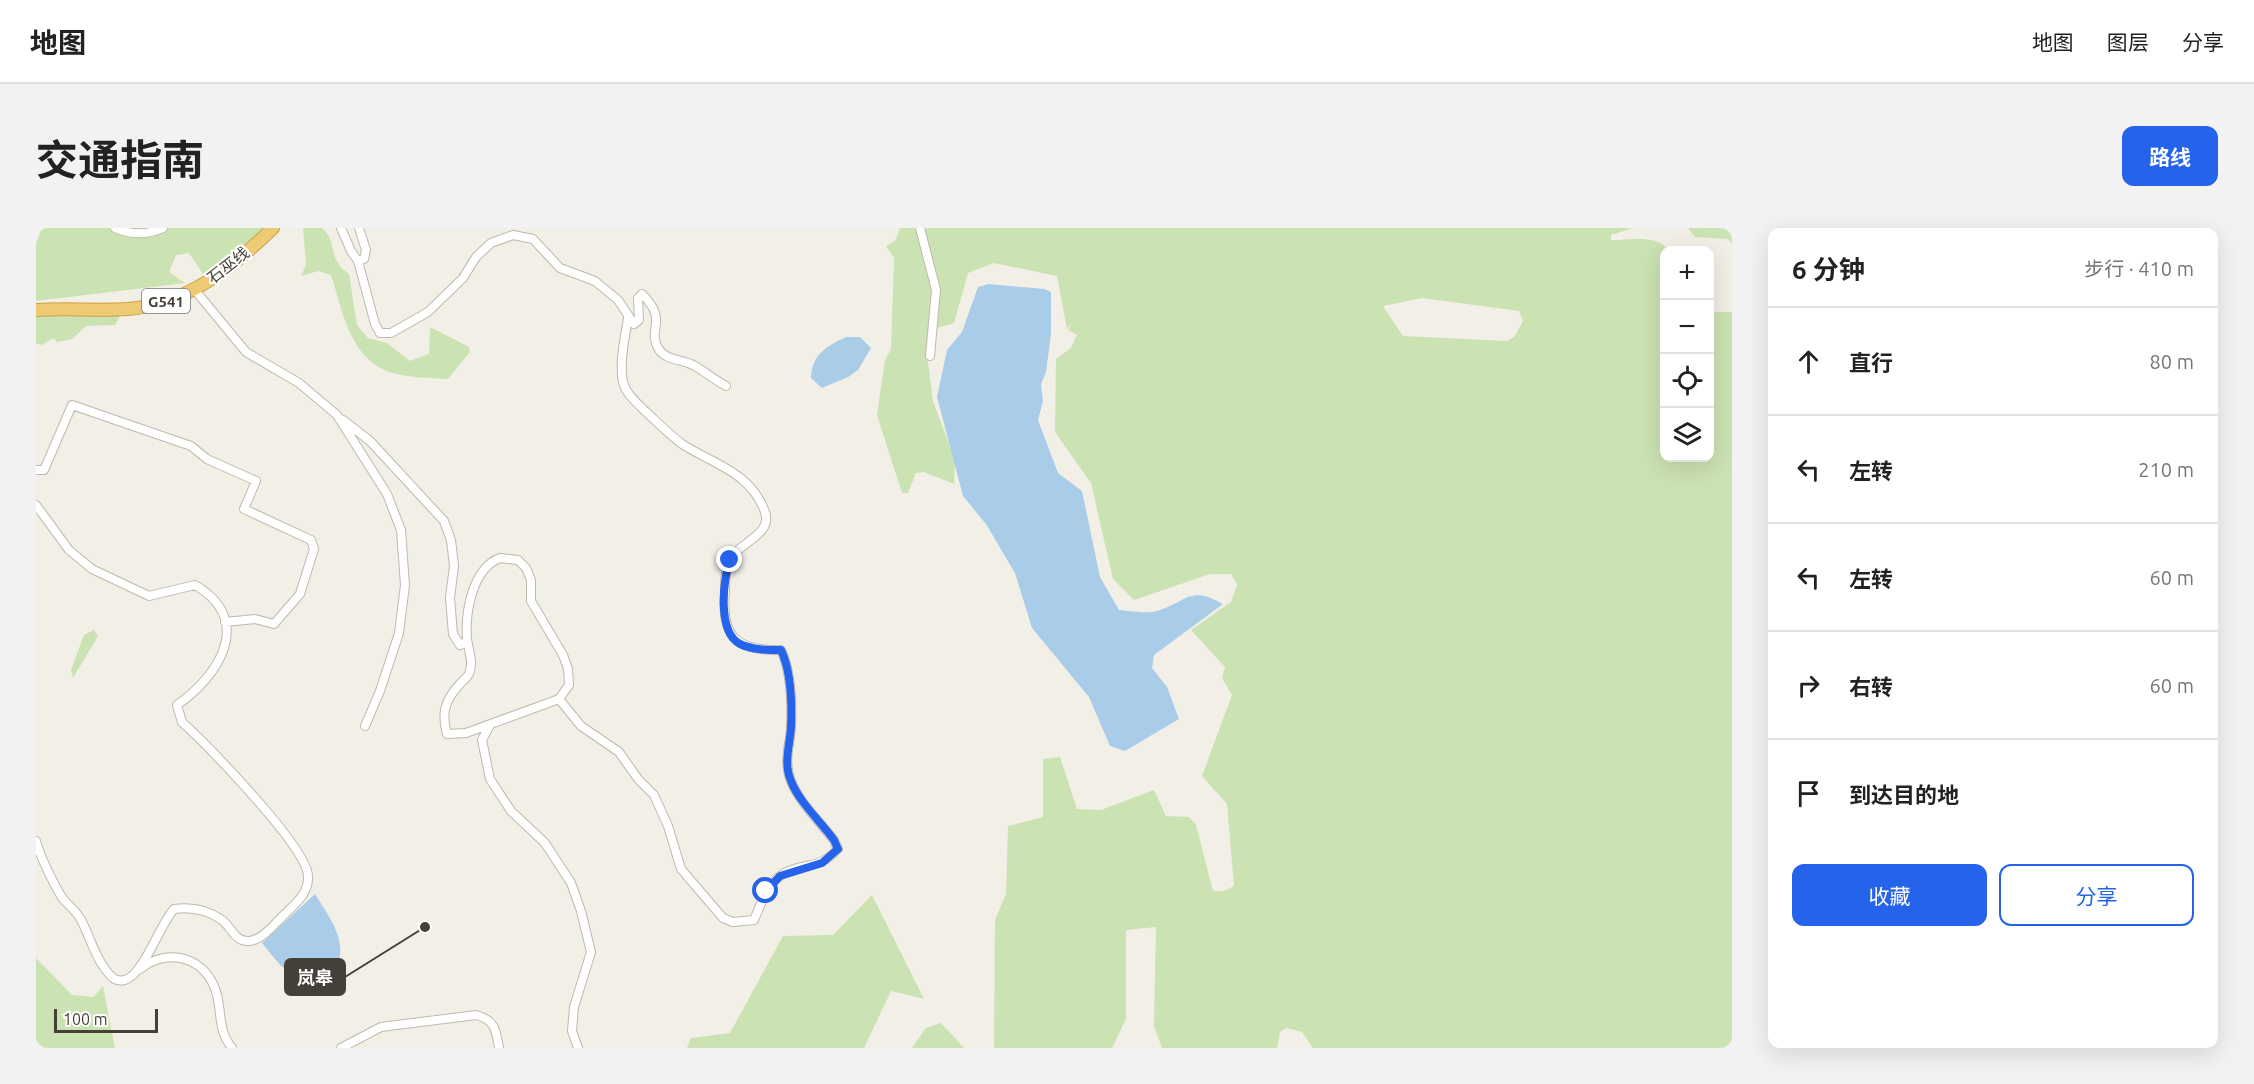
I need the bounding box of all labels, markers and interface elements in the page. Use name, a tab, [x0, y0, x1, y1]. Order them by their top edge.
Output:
text: 地图	[30, 27, 86, 58]
text: 地图	[2032, 30, 2074, 54]
text: 图层	[2107, 30, 2149, 54]
text: 分享	[2182, 30, 2224, 54]
button: 路线	[2122, 126, 2218, 186]
text: 交通指南	[36, 136, 204, 183]
street label: 石巫线	[204, 243, 252, 287]
map controls	[1660, 246, 1714, 462]
button: +	[1660, 246, 1714, 300]
text: 6 分钟	[1792, 255, 1865, 284]
text: 步行 · 410 m	[2084, 257, 2194, 280]
road number: G541	[142, 289, 190, 313]
button: −	[1660, 300, 1714, 354]
icon: ahead	[1792, 345, 1825, 378]
text: 直行	[1849, 350, 1893, 375]
text: 80 m	[2150, 350, 2194, 373]
button: locate	[1660, 354, 1714, 408]
button: layers	[1660, 408, 1714, 462]
icon: left	[1792, 453, 1825, 486]
text: 左转	[1849, 458, 1893, 483]
text: 210 m	[2138, 458, 2194, 481]
route end	[716, 546, 742, 572]
icon: left	[1792, 561, 1825, 594]
text: 左转	[1849, 566, 1893, 591]
text: 60 m	[2150, 566, 2194, 589]
icon: right	[1792, 669, 1825, 702]
text: 右转	[1849, 674, 1893, 699]
text: 60 m	[2150, 674, 2194, 697]
icon: arrive	[1792, 777, 1825, 810]
text: 到达目的地	[1849, 782, 1959, 807]
button: 收藏	[1792, 864, 1987, 926]
button: 分享	[1999, 864, 2194, 926]
route start	[752, 877, 778, 903]
callout: 岚皋	[285, 959, 345, 995]
text: 岚皋	[297, 967, 333, 987]
scale bar	[54, 1006, 158, 1034]
text: 100 m	[63, 1010, 108, 1028]

